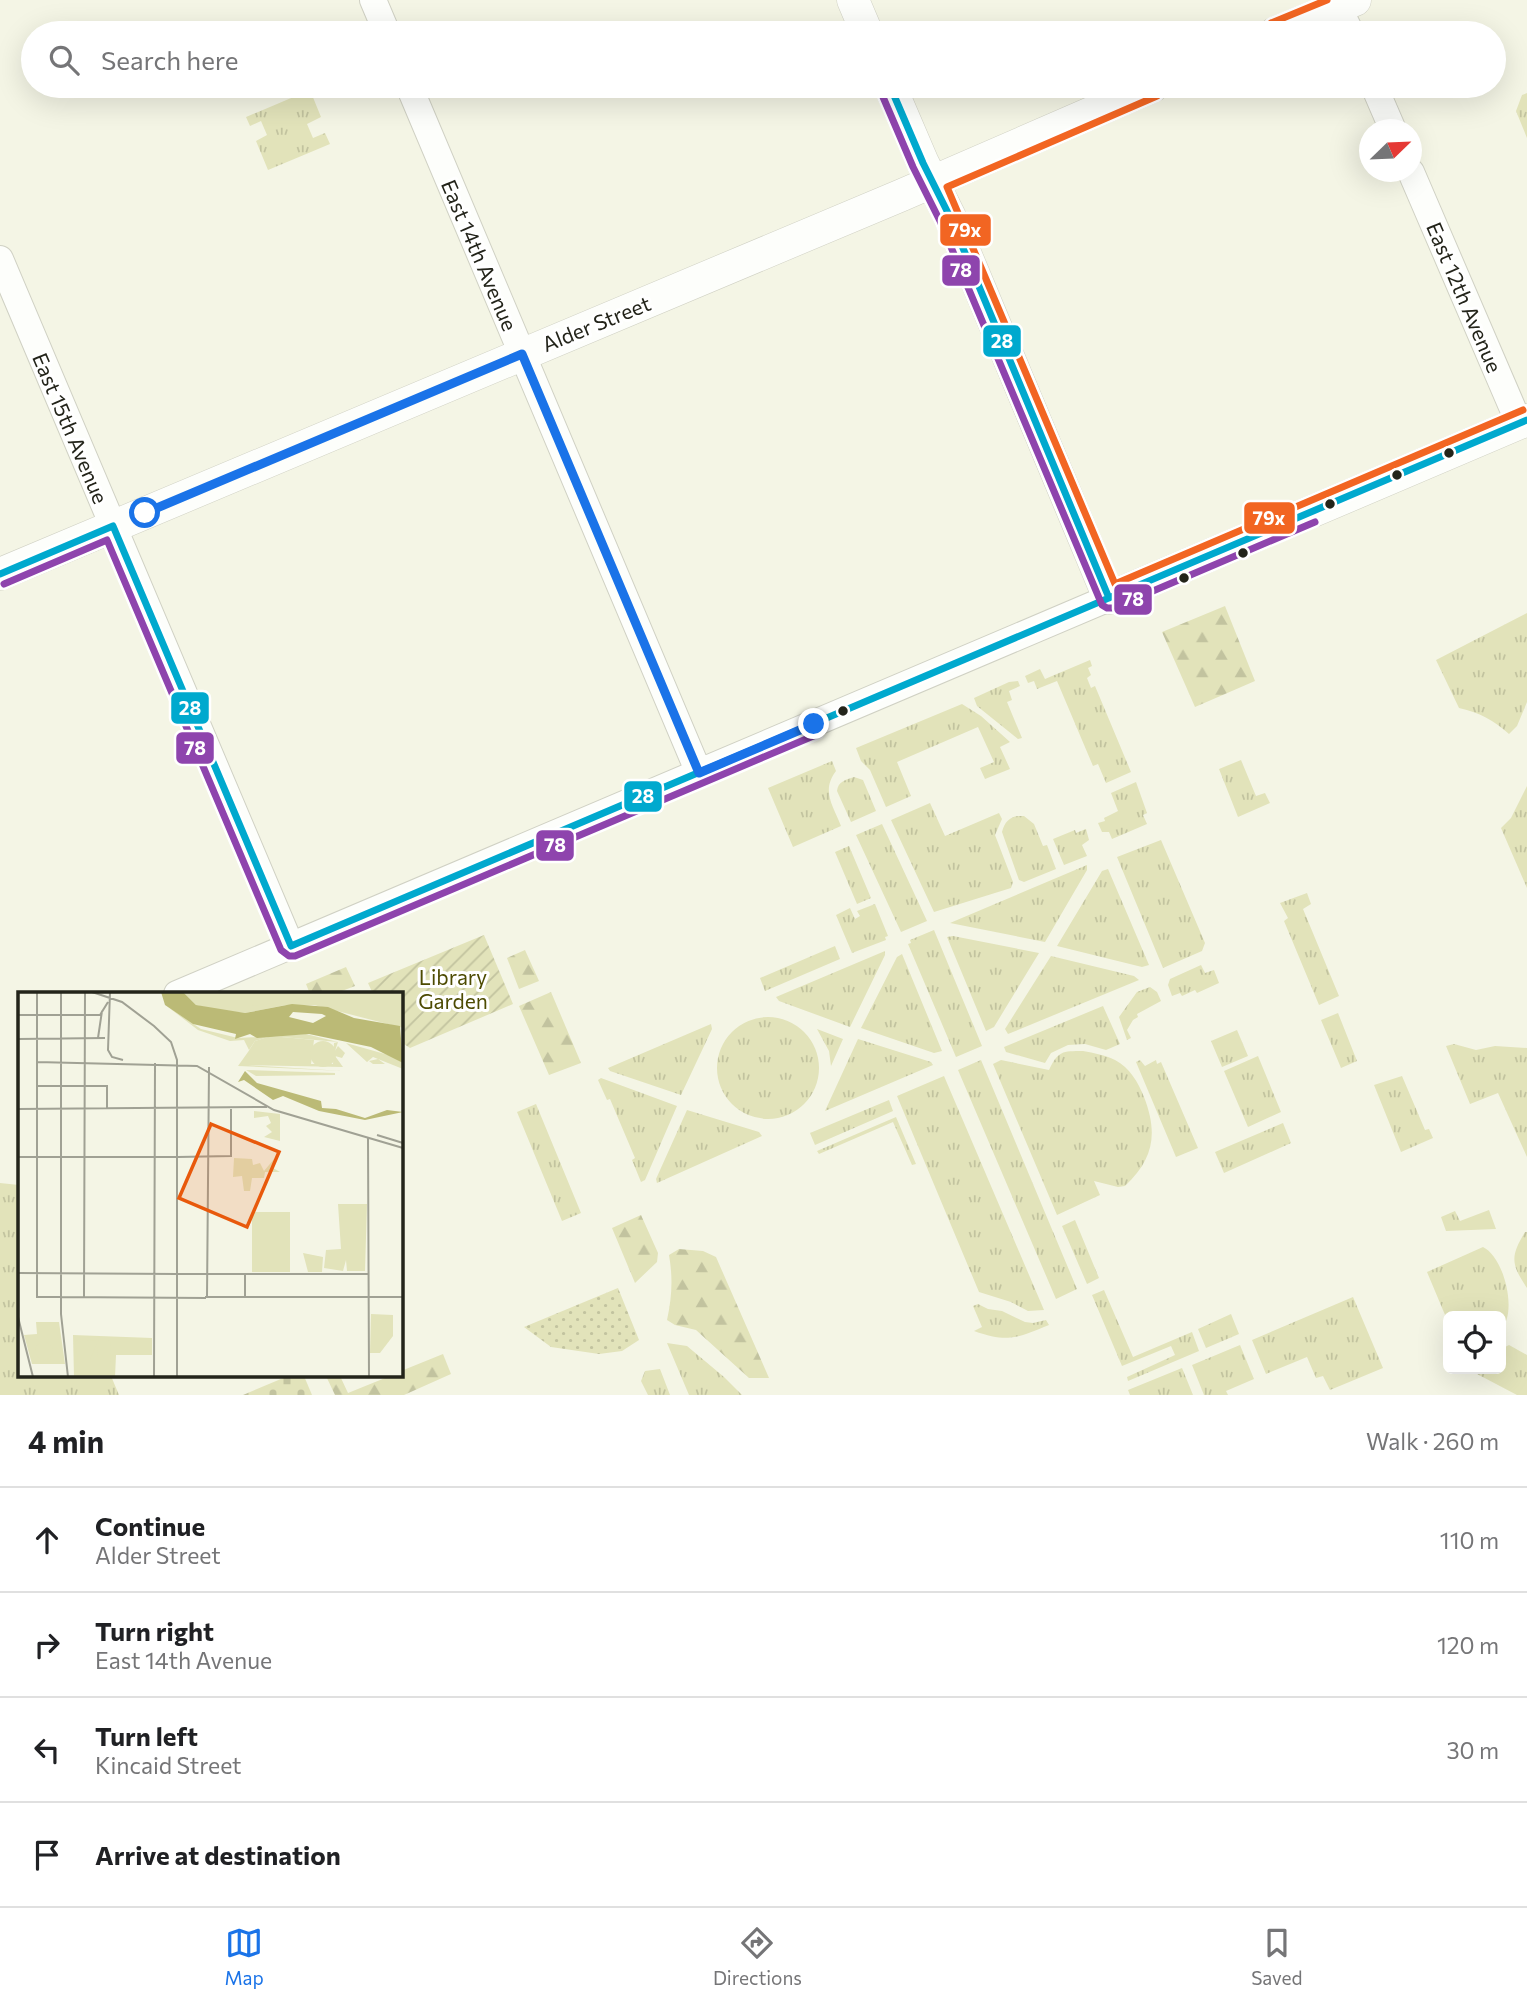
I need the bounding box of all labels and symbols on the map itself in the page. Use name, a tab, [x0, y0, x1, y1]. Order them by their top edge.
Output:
north arrow	[1359, 119, 1422, 182]
street label: East 14th Avenue	[437, 176, 523, 334]
line badge: 79x	[939, 213, 992, 247]
text: 79x	[949, 218, 982, 241]
street label: East 12th Avenue	[1422, 218, 1508, 376]
line badge: 78	[941, 254, 981, 287]
text: 78	[950, 258, 972, 281]
street label: Alder Street	[538, 290, 654, 356]
line badge: 28	[982, 324, 1022, 358]
text: 28	[991, 329, 1013, 352]
street label: East 15th Avenue	[28, 349, 114, 507]
unlabelled marker	[1442, 446, 1456, 460]
unlabelled marker	[1390, 468, 1404, 482]
route start	[129, 497, 160, 528]
unlabelled marker	[1323, 497, 1337, 511]
line badge: 79x	[1243, 501, 1296, 535]
text: 79x	[1253, 506, 1286, 529]
unlabelled marker	[1236, 546, 1250, 560]
unlabelled marker	[1177, 571, 1191, 585]
line badge: 78	[1113, 583, 1153, 616]
text: 78	[1122, 587, 1144, 610]
line badge: 28	[170, 691, 210, 725]
text: 28	[179, 696, 201, 719]
unlabelled marker	[836, 704, 850, 718]
route end	[798, 708, 829, 739]
line badge: 78	[175, 731, 215, 765]
text: 78	[184, 736, 206, 759]
line badge: 28	[623, 780, 663, 813]
text: 28	[632, 784, 654, 807]
line badge: 78	[535, 829, 575, 862]
text: 78	[544, 833, 566, 856]
park label: Library Garden	[418, 964, 488, 1013]
inset map	[18, 992, 402, 1378]

